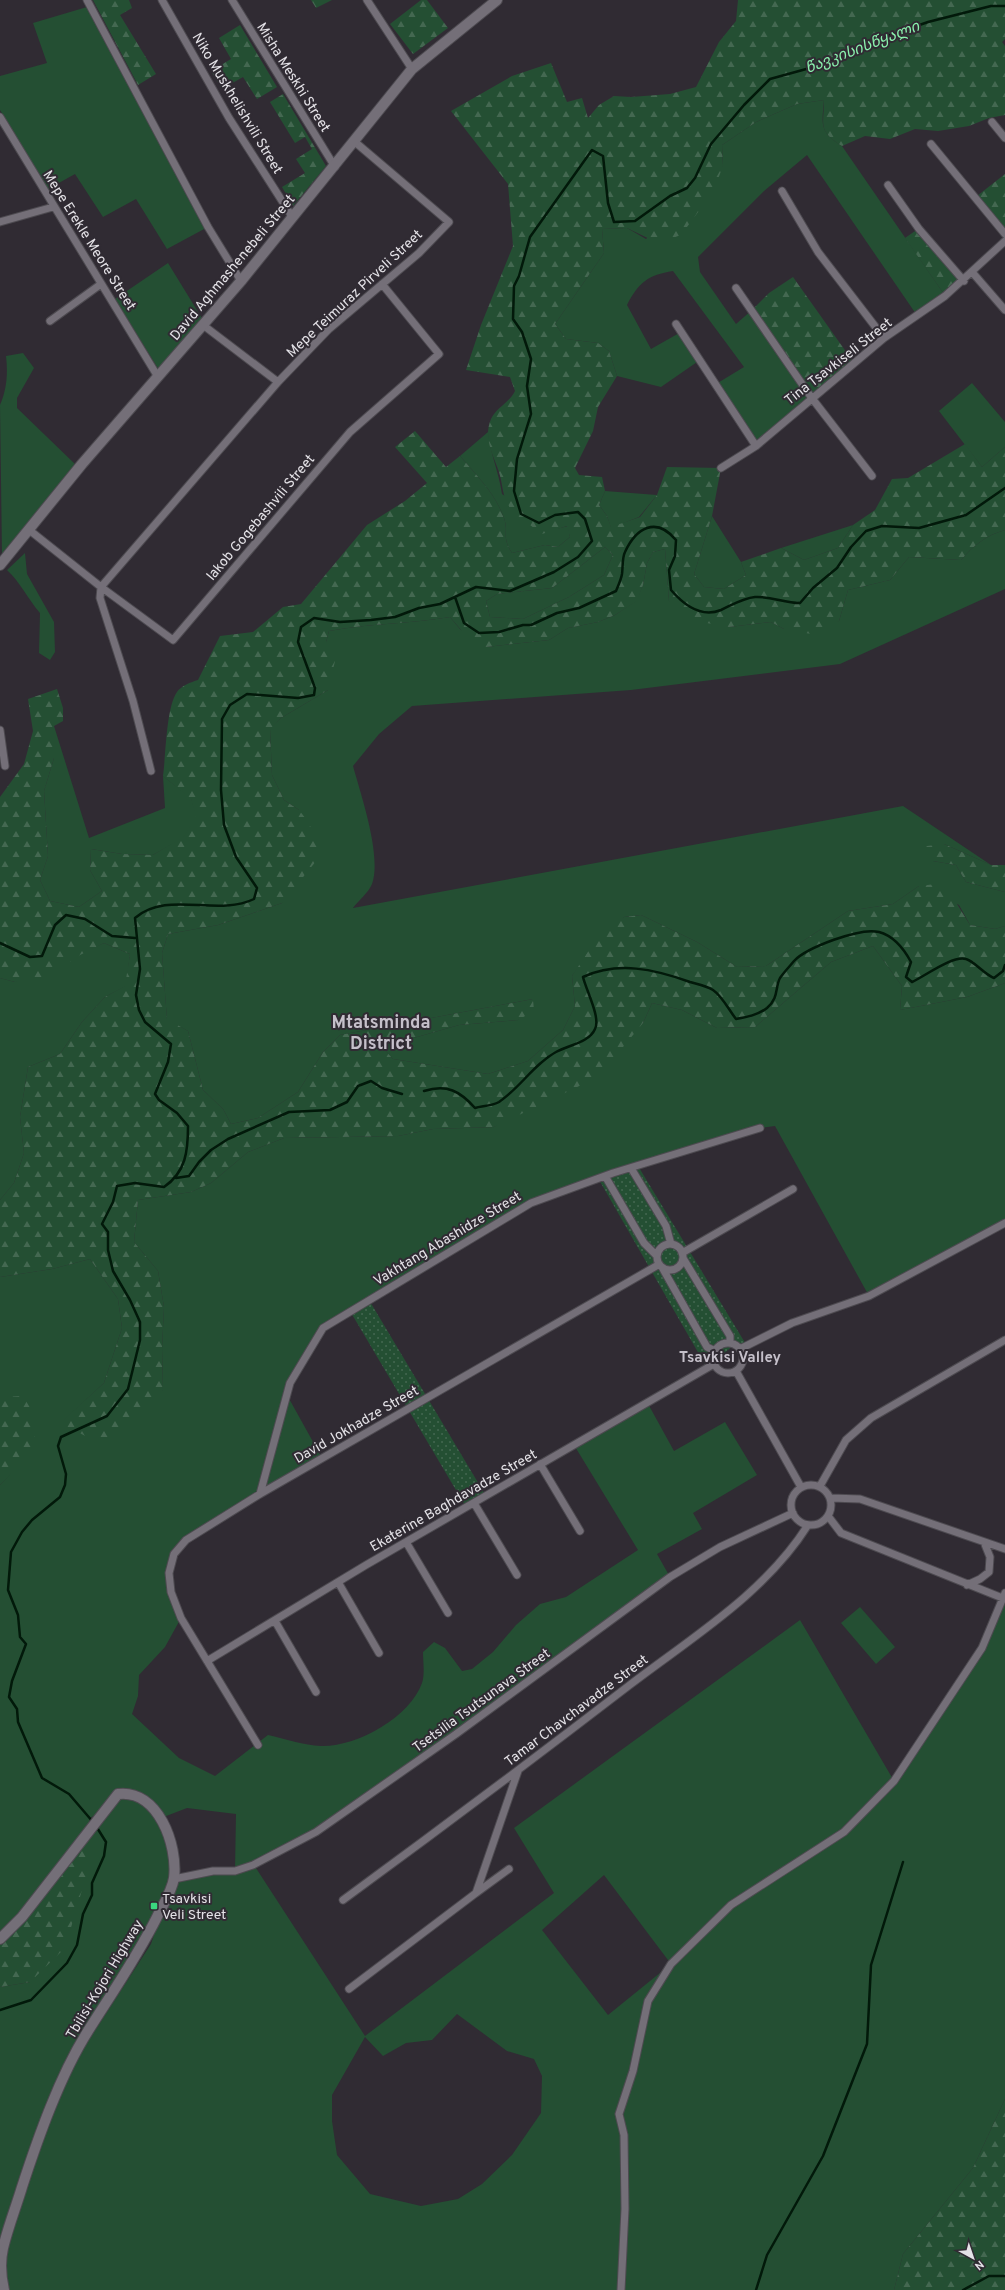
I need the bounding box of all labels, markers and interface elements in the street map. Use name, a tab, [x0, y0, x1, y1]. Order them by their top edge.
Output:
water label: წავკისისწყალი	[803, 17, 924, 79]
street label: Misha Meskhi Street	[252, 20, 333, 136]
street label: Niko Muskhelishvili Street	[188, 30, 286, 177]
street label: Mepe Erekle Meore Street	[39, 168, 139, 314]
street label: David Aghmashenebeli Street	[167, 192, 299, 344]
street label: Mepe Teimuraz Pirveli Street	[284, 227, 427, 362]
street label: Tina Tsavkiseli Street	[782, 315, 896, 409]
street label: Iakob Gogebashvili Street	[203, 451, 319, 585]
district label: Mtatsminda District	[331, 1012, 431, 1056]
street label: Vakhtang Abashidze Street	[371, 1188, 525, 1290]
district label: Tsavkisi Valley	[679, 1349, 781, 1368]
street label: David Jokhadze Street	[291, 1383, 422, 1468]
street label: Ekaterine Baghdavadze Street	[367, 1446, 540, 1556]
street label: Tsetsilia Tsutsunava Street	[410, 1646, 554, 1757]
street label: Tamar Chavchavadze Street	[502, 1652, 652, 1771]
place label: Tsavkisi Veli Street	[162, 1891, 226, 1924]
marker: Tsavkisi Veli Street	[149, 1901, 159, 1911]
street label: Tbilisi-Kojori Highway	[63, 1917, 148, 2043]
north arrow	[953, 2238, 993, 2278]
text: N	[971, 2257, 986, 2273]

